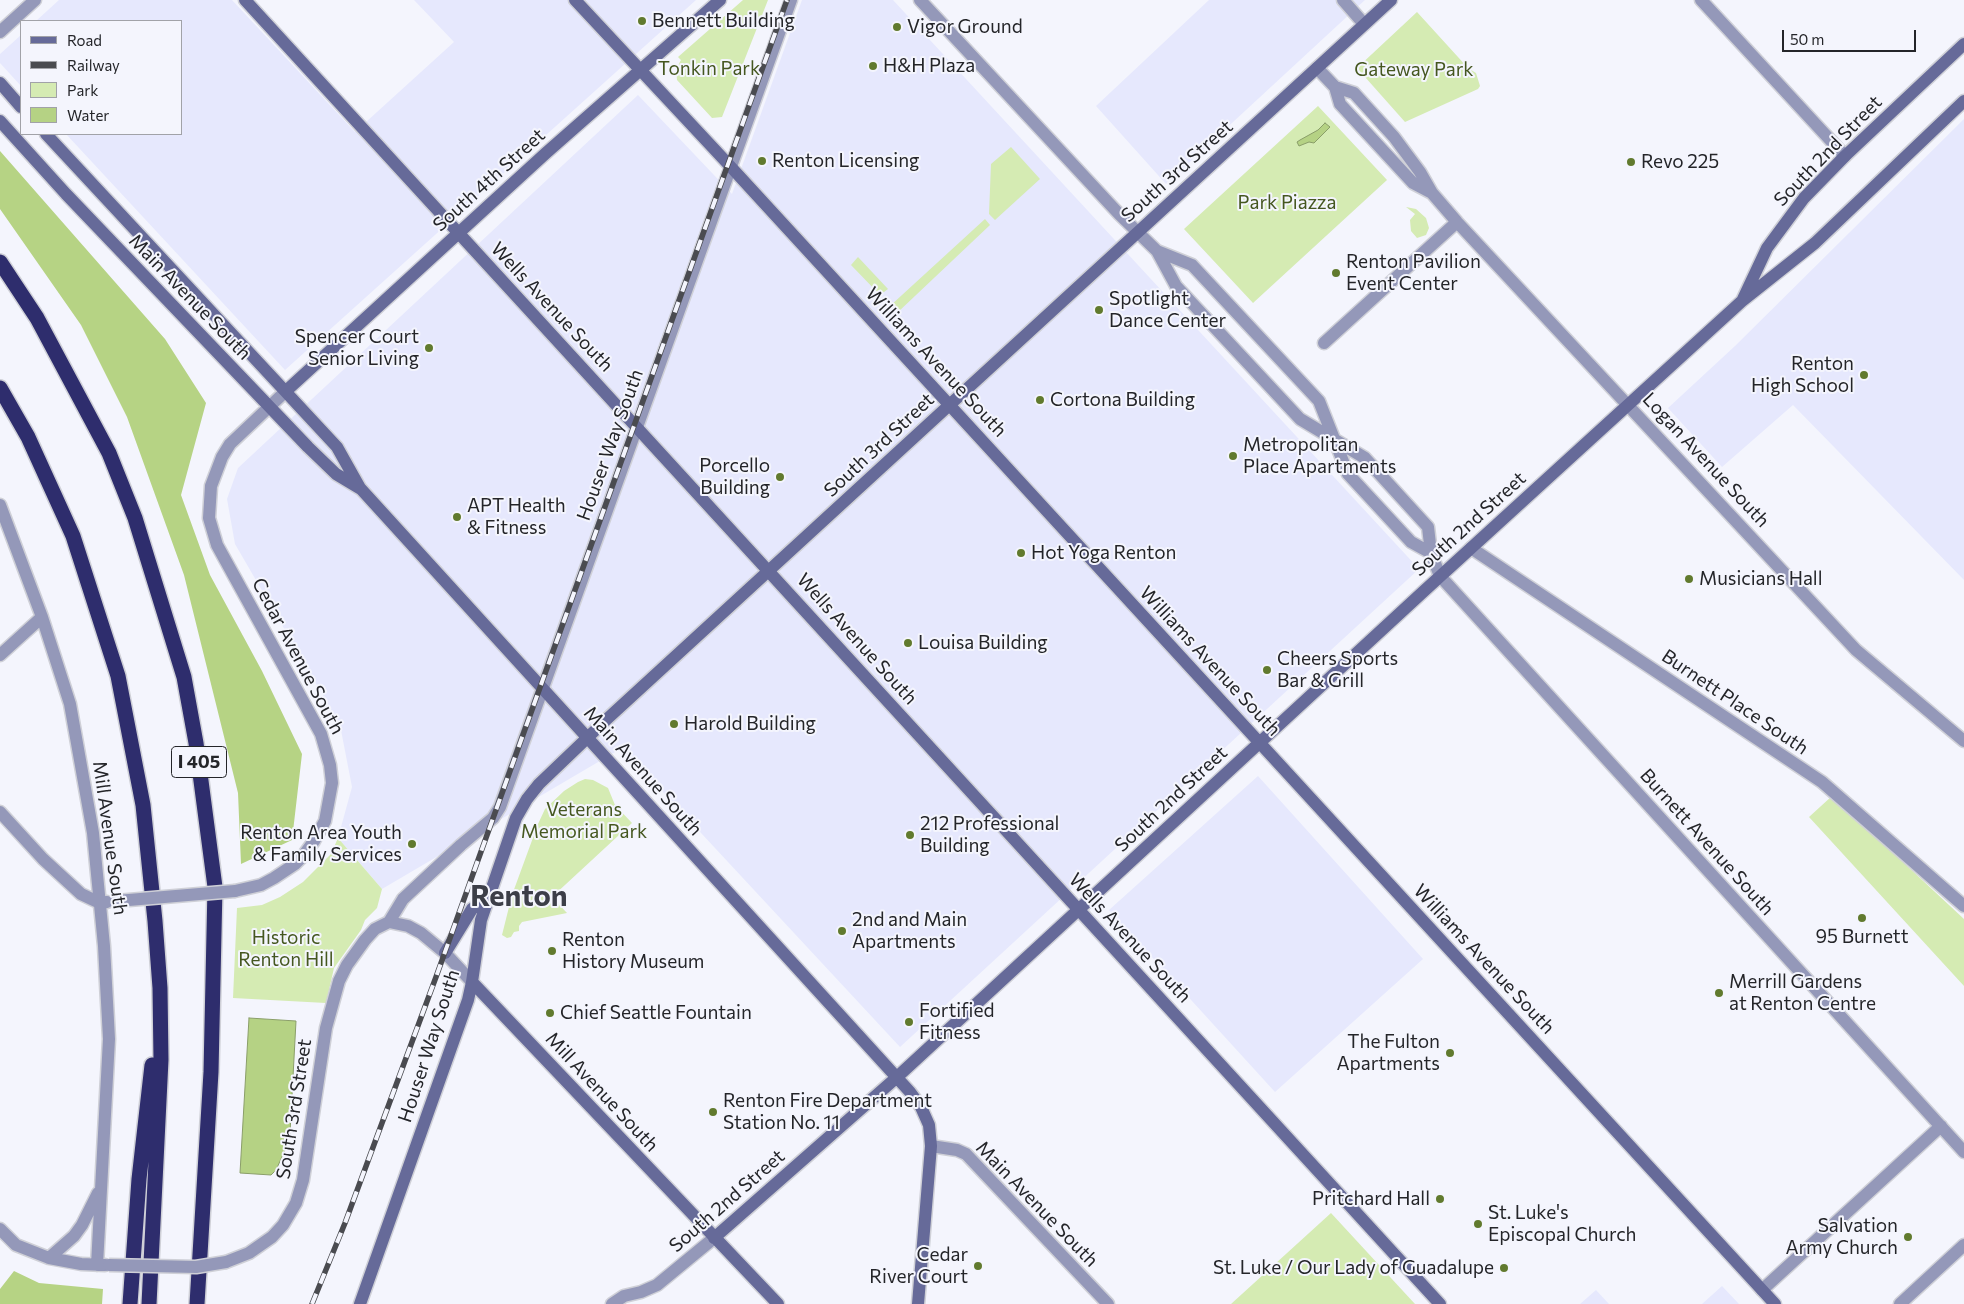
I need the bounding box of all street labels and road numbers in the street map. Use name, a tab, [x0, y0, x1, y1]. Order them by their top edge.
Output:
street label: South 2nd Street	[1769, 91, 1887, 211]
street label: South 3rd Street	[1117, 115, 1237, 227]
street label: South 4th Street	[428, 124, 550, 236]
street label: Main Avenue South	[124, 229, 256, 365]
street label: Wells Avenue South	[486, 238, 618, 376]
street label: Williams Avenue South	[861, 282, 1011, 442]
street label: Houser Way South	[572, 366, 648, 524]
street label: South 3rd Street	[819, 388, 939, 502]
street label: Logan Avenue South	[1638, 388, 1774, 532]
street label: South 2nd Street	[1407, 467, 1531, 581]
street label: Wells Avenue South	[792, 569, 922, 709]
street label: Cedar Avenue South	[247, 574, 349, 738]
street label: Williams Avenue South	[1135, 581, 1285, 741]
street label: Burnett Place South	[1657, 644, 1813, 760]
street label: Main Avenue South	[579, 702, 707, 840]
street label: South 2nd Street	[1110, 741, 1232, 857]
road number: I 405	[172, 746, 226, 778]
street label: Mill Avenue South	[88, 760, 132, 916]
street label: Burnett Avenue South	[1635, 764, 1779, 920]
street label: Wells Avenue South	[1064, 869, 1196, 1007]
street label: Williams Avenue South	[1409, 879, 1559, 1039]
street label: Houser Way South	[394, 967, 464, 1125]
street label: Mill Avenue South	[541, 1027, 663, 1157]
street label: South 3rd Street	[272, 1037, 316, 1181]
street label: Main Avenue South	[971, 1136, 1103, 1272]
street label: South 2nd Street	[665, 1145, 789, 1257]

